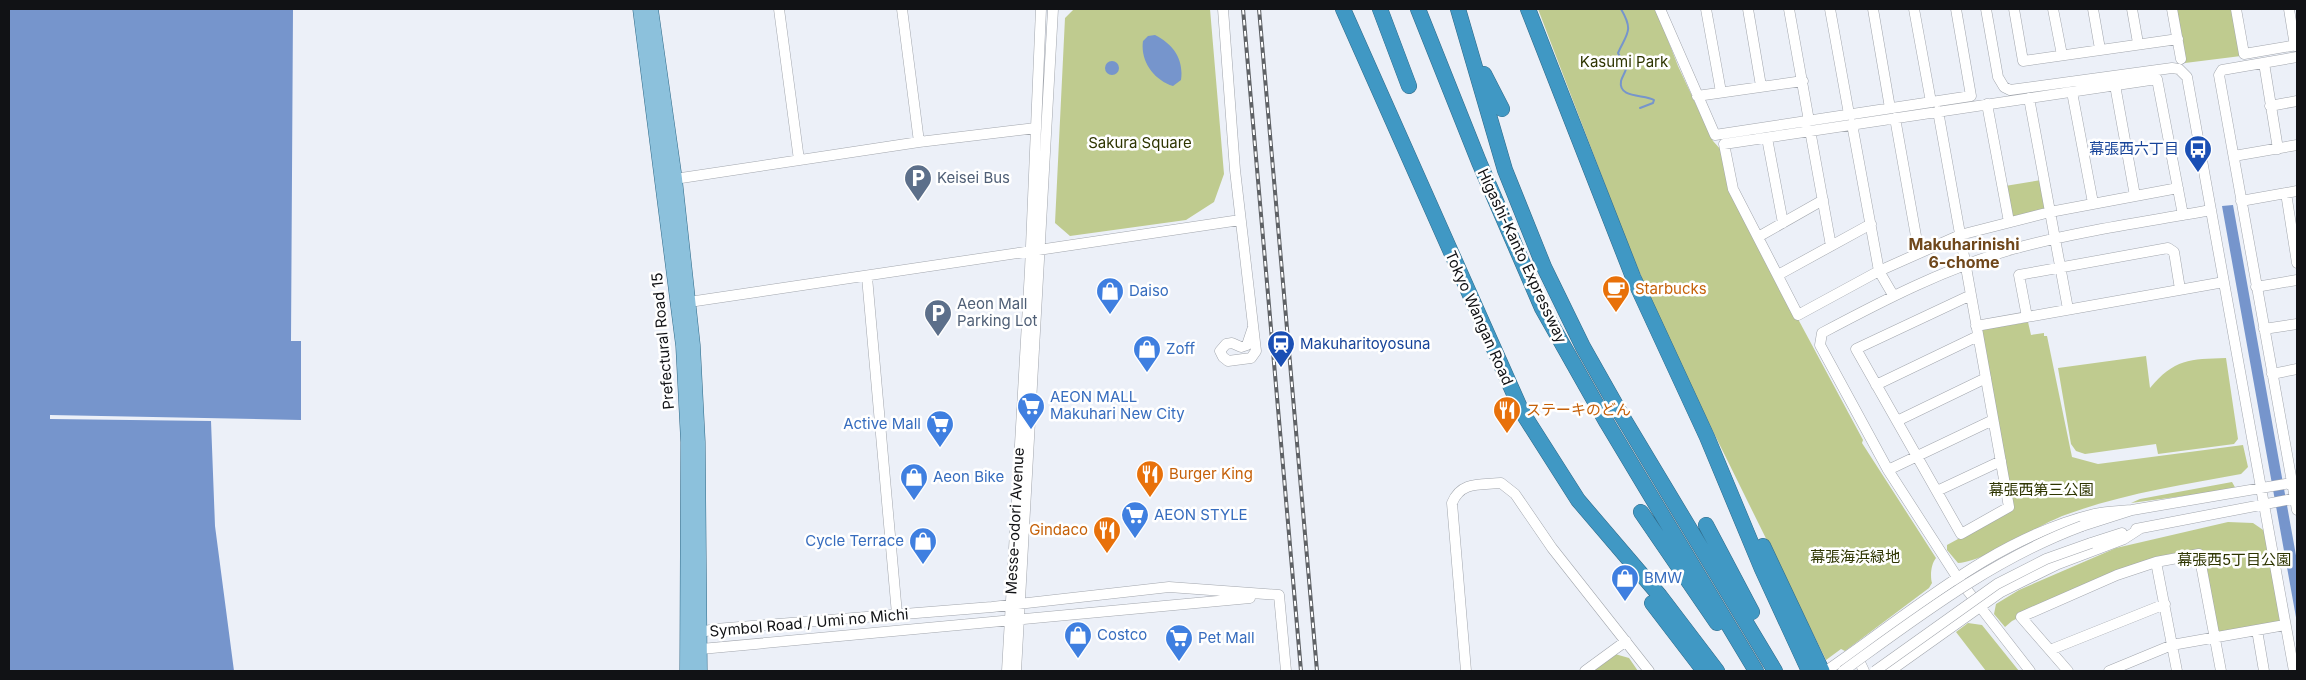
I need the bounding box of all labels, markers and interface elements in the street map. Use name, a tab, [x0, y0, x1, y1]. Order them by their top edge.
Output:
park label: Kasumi Park	[1580, 52, 1669, 71]
park label: Sakura Square	[1088, 133, 1192, 152]
bus stop icon: 幕張西六丁目	[2183, 134, 2213, 173]
place label: 幕張西六丁目	[2089, 139, 2179, 158]
parking icon: Keisei Bus	[903, 163, 933, 202]
street label: Higashi-Kanto Expressway	[1474, 166, 1572, 347]
place label: Keisei Bus	[937, 168, 1010, 187]
district label: Makuharinishi 6-chome	[1908, 234, 2020, 272]
street label: Tokyo Wangan Road	[1441, 248, 1518, 388]
street label: Prefectural Road 15	[647, 272, 678, 410]
cafe icon: Starbucks	[1601, 274, 1631, 313]
shop icon: Daiso	[1095, 276, 1125, 315]
place label: Starbucks	[1635, 279, 1707, 298]
place label: Daiso	[1129, 281, 1169, 300]
place label: Aeon Mall Parking Lot	[957, 294, 1038, 330]
parking icon: Aeon Mall Parking Lot	[923, 298, 953, 337]
station icon: Makuharitoyosuna	[1266, 329, 1296, 368]
shop icon: Zoff	[1132, 334, 1162, 373]
place label: Makuharitoyosuna	[1300, 334, 1431, 353]
place label: Zoff	[1166, 339, 1195, 358]
place label: AEON MALL Makuhari New City	[1050, 387, 1185, 423]
supermarket icon: AEON MALL Makuhari New City	[1016, 391, 1046, 430]
restaurant icon: ステーキのどん	[1492, 395, 1522, 434]
place label: ステーキのどん	[1526, 400, 1631, 419]
supermarket icon: Active Mall	[925, 409, 955, 448]
place label: Active Mall	[843, 414, 921, 433]
street label: Messe-odori Avenue	[1001, 447, 1028, 595]
restaurant icon: Burger King	[1135, 459, 1165, 498]
shop icon: Aeon Bike	[899, 462, 929, 501]
place label: Burger King	[1169, 464, 1253, 483]
place label: Aeon Bike	[933, 467, 1004, 486]
park label: 幕張西第三公園	[1988, 480, 2094, 499]
supermarket icon: AEON STYLE	[1120, 500, 1150, 539]
place label: AEON STYLE	[1154, 505, 1248, 524]
restaurant icon: Gindaco	[1092, 515, 1122, 554]
place label: Gindaco	[1029, 520, 1088, 539]
shop icon: Cycle Terrace	[908, 526, 938, 565]
place label: Cycle Terrace	[805, 531, 904, 550]
park label: 幕張海浜緑地	[1810, 547, 1900, 566]
park label: 幕張西5丁目公園	[2177, 550, 2291, 569]
shop icon: BMW	[1610, 563, 1640, 602]
place label: BMW	[1644, 568, 1682, 587]
street label: Symbol Road / Umi no Michi	[709, 604, 909, 641]
shop icon: Costco	[1063, 620, 1093, 659]
supermarket icon: Pet Mall	[1164, 623, 1194, 662]
place label: Costco	[1097, 625, 1147, 644]
place label: Pet Mall	[1198, 628, 1255, 647]

